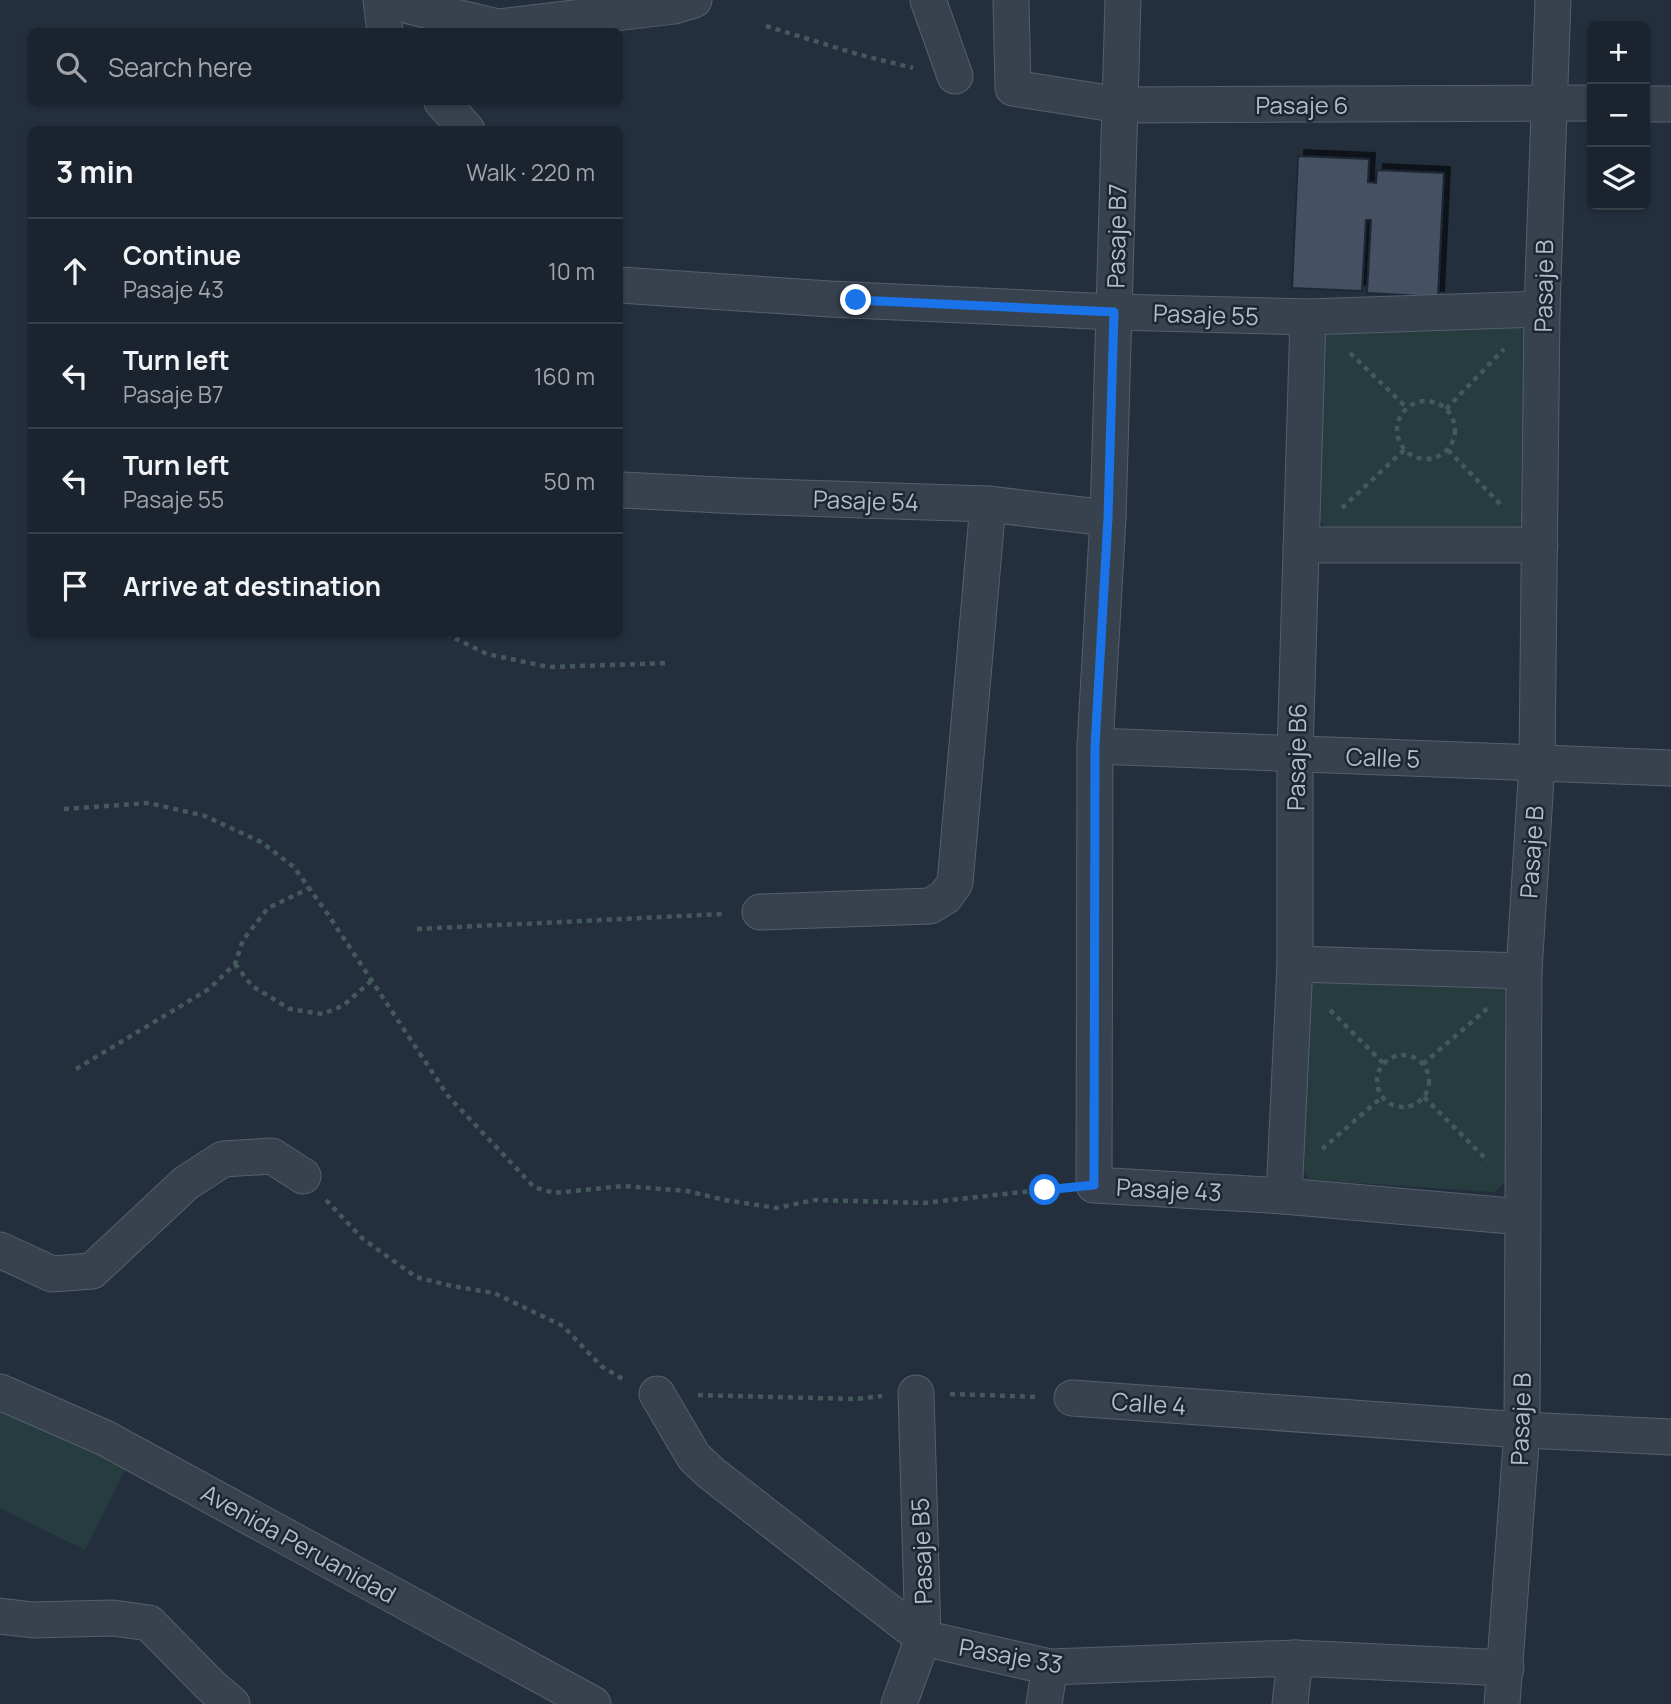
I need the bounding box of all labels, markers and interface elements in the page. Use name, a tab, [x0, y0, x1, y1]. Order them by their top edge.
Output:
map controls	[1587, 21, 1650, 210]
button: +	[1587, 21, 1650, 84]
search box	[28, 28, 623, 105]
icon: search	[52, 48, 90, 86]
text: Search here	[108, 49, 253, 85]
button: −	[1587, 84, 1650, 147]
street label: Pasaje 6	[1256, 88, 1348, 121]
button: layers	[1587, 147, 1650, 210]
text: 3 min	[56, 151, 134, 192]
text: Walk · 220 m	[466, 156, 595, 188]
street label: Pasaje B7	[1099, 183, 1133, 289]
text: Continue	[123, 237, 241, 273]
street label: Pasaje B	[1526, 239, 1560, 333]
icon: ahead	[56, 252, 94, 290]
text: 10 m	[548, 255, 595, 287]
text: Pasaje 43	[123, 273, 224, 305]
route end	[840, 284, 871, 315]
street label: Pasaje 55	[1153, 296, 1259, 332]
text: Turn left	[123, 342, 230, 378]
icon: left	[56, 357, 94, 395]
text: 160 m	[534, 360, 595, 392]
text: Pasaje B7	[123, 378, 223, 410]
text: Turn left	[123, 447, 230, 483]
icon: left	[56, 462, 94, 500]
text: 50 m	[544, 465, 595, 497]
street label: Pasaje 54	[812, 482, 920, 518]
text: Pasaje 55	[123, 483, 224, 515]
icon: arrive	[56, 567, 94, 605]
text: Arrive at destination	[123, 568, 381, 604]
street label: Pasaje B6	[1279, 703, 1313, 811]
street label: Calle 5	[1345, 739, 1421, 775]
street label: Pasaje B	[1511, 805, 1551, 899]
street label: Pasaje 43	[1115, 1170, 1223, 1208]
route start	[1029, 1174, 1060, 1205]
street label: Pasaje B	[1502, 1372, 1538, 1466]
street label: Calle 4	[1111, 1384, 1187, 1422]
street label: Avenida Peruanidad	[196, 1476, 402, 1610]
street label: Pasaje B5	[903, 1497, 939, 1605]
street label: Pasaje 33	[957, 1630, 1065, 1680]

